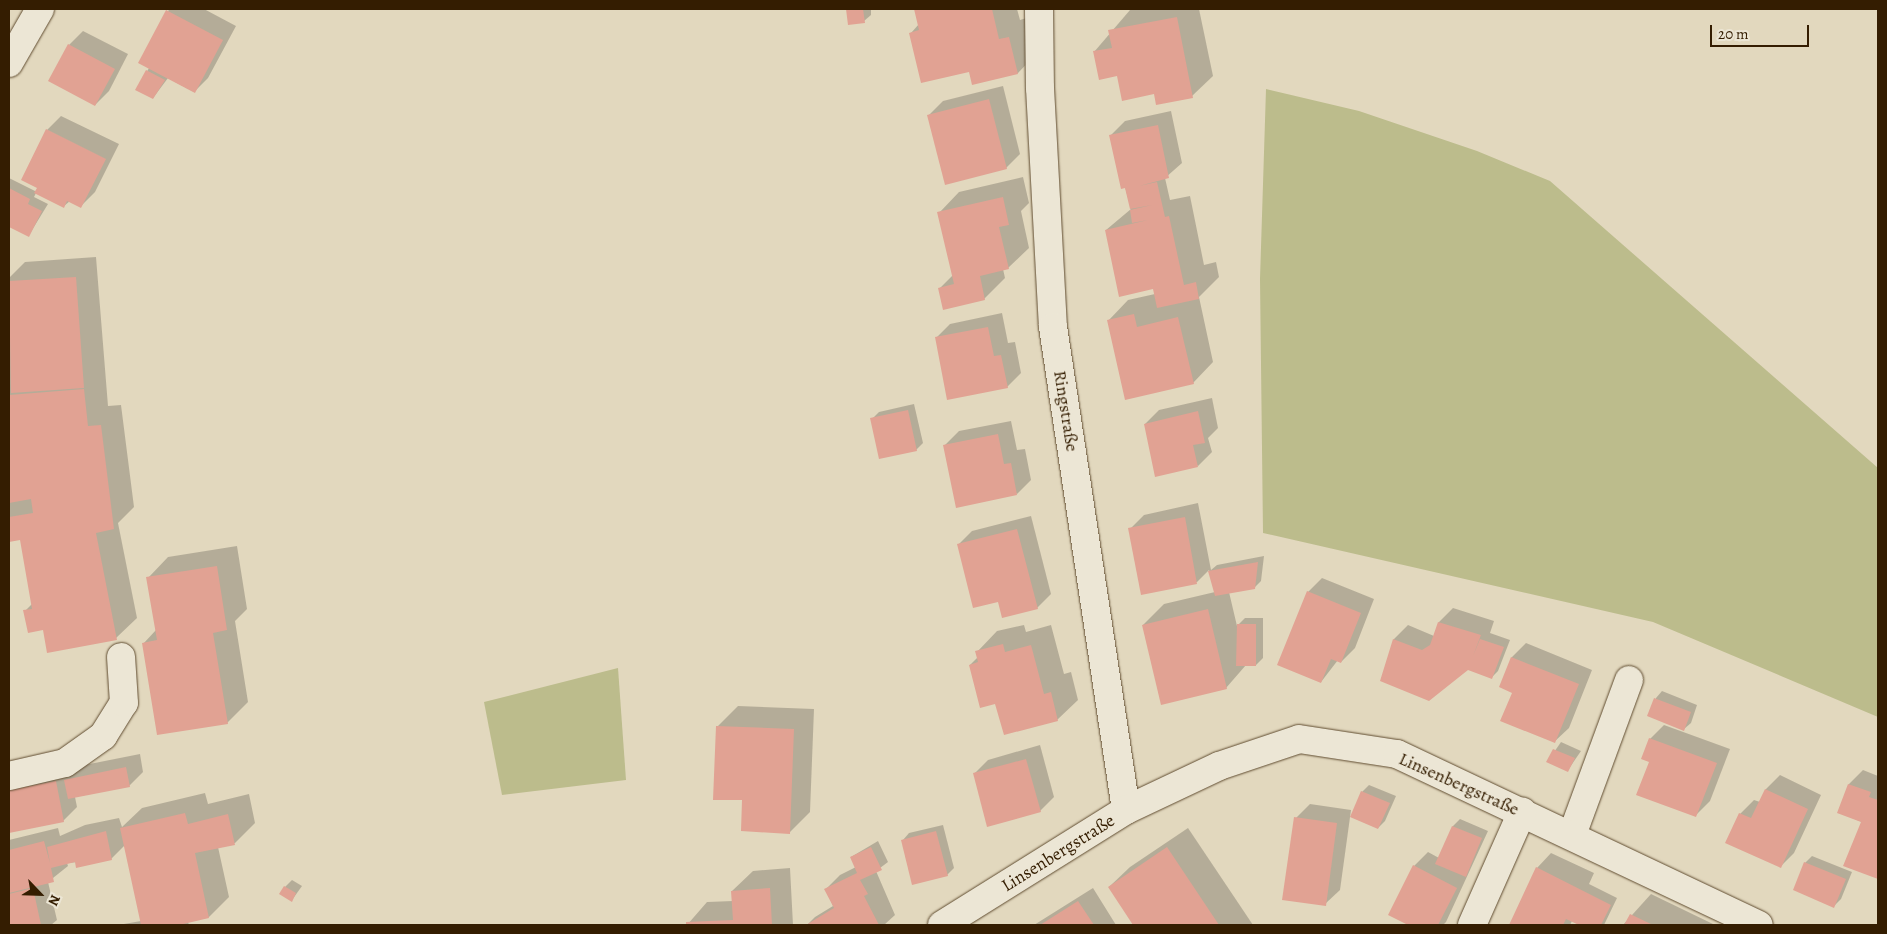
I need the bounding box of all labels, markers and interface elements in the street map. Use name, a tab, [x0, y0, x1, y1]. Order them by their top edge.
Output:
scale bar	[1712, 15, 1811, 47]
text: 20 m	[1718, 24, 1749, 44]
street label: Ringstraße	[1049, 369, 1083, 453]
street label: Linsenbergstraße	[1396, 748, 1522, 820]
street label: Linsenbergstraße	[997, 810, 1119, 896]
north arrow	[15, 869, 65, 919]
text: N	[43, 892, 65, 909]

